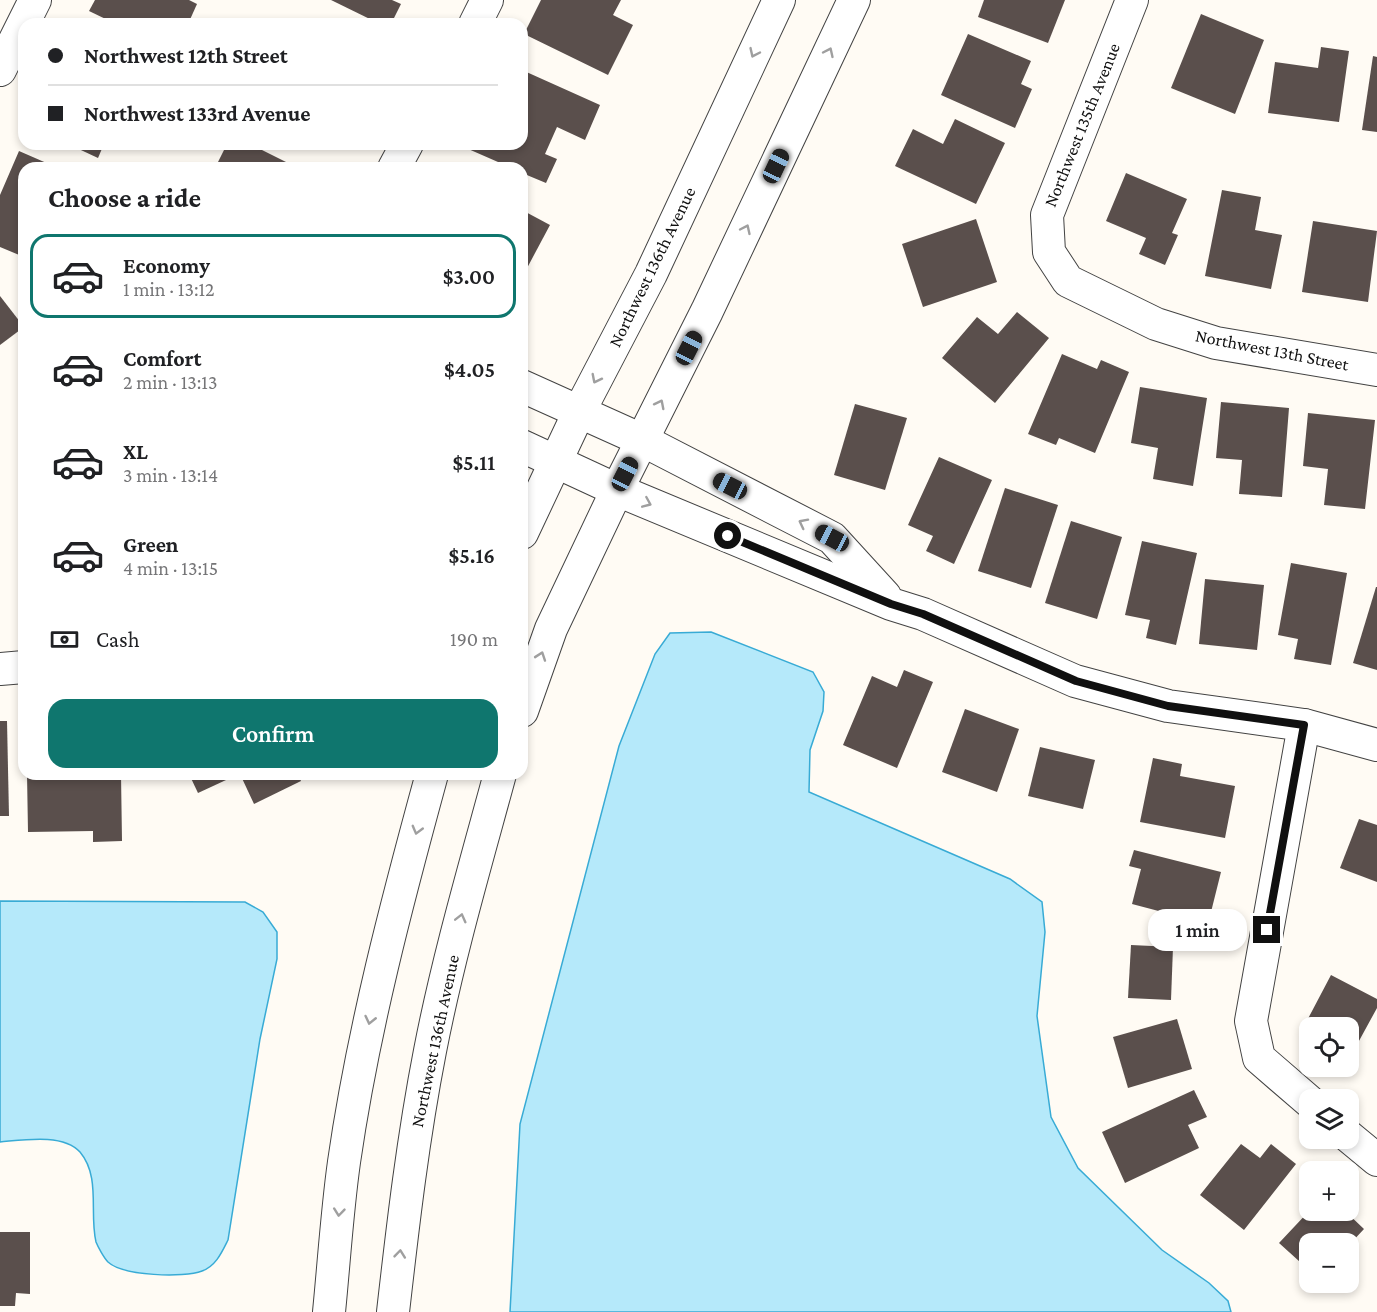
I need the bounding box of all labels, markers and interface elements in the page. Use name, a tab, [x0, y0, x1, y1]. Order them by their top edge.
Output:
street label: Northwest 135th Avenue	[1040, 40, 1124, 210]
text: Northwest 12th Street	[84, 43, 288, 68]
one-way arrow	[750, 46, 762, 57]
one-way arrow	[821, 48, 833, 59]
text: Northwest 133rd Avenue	[84, 101, 310, 126]
car	[760, 146, 792, 186]
text: Choose a ride	[48, 183, 201, 213]
street label: Northwest 136th Avenue	[605, 184, 700, 350]
one-way arrow	[739, 224, 751, 235]
icon: car	[51, 249, 105, 303]
text: Economy	[123, 253, 210, 278]
text: $3.00	[443, 264, 495, 289]
text: 1 min · 13:12	[123, 278, 215, 300]
street label: Northwest 13th Street	[1194, 325, 1351, 375]
car	[673, 328, 705, 368]
icon: car	[51, 342, 105, 396]
text: Comfort	[123, 346, 201, 371]
text: $4.05	[444, 357, 495, 382]
text: 2 min · 13:13	[123, 371, 217, 393]
one-way arrow	[592, 373, 603, 384]
one-way arrow	[653, 399, 665, 410]
icon: car	[51, 435, 105, 489]
text: XL	[123, 439, 148, 464]
text: $5.11	[452, 450, 495, 475]
car	[609, 454, 641, 494]
text: 3 min · 13:14	[123, 464, 218, 486]
car	[710, 470, 750, 502]
one-way arrow	[641, 496, 652, 508]
one-way arrow	[798, 519, 809, 530]
route start	[714, 522, 741, 549]
car	[812, 522, 852, 554]
icon: car	[51, 528, 105, 582]
text: Green	[123, 532, 179, 557]
text: $5.16	[449, 543, 495, 568]
text: 4 min · 13:15	[123, 557, 218, 579]
icon: cash	[48, 623, 81, 656]
text: Cash	[96, 627, 140, 652]
text: 190 m	[450, 628, 498, 650]
one-way arrow	[534, 651, 547, 662]
button: Confirm	[48, 699, 498, 768]
one-way arrow	[411, 825, 424, 835]
callout: 1 min	[1147, 909, 1246, 951]
one-way arrow	[454, 913, 467, 923]
route end	[1253, 916, 1280, 943]
text: 1 min	[1175, 919, 1220, 941]
street label: Northwest 136th Avenue	[407, 953, 463, 1129]
one-way arrow	[364, 1014, 377, 1024]
map controls	[1299, 1017, 1359, 1293]
button: locate	[1299, 1017, 1359, 1077]
button: layers	[1299, 1089, 1359, 1149]
button: +	[1299, 1161, 1359, 1221]
one-way arrow	[333, 1208, 346, 1217]
button: −	[1299, 1233, 1359, 1293]
one-way arrow	[393, 1249, 406, 1258]

